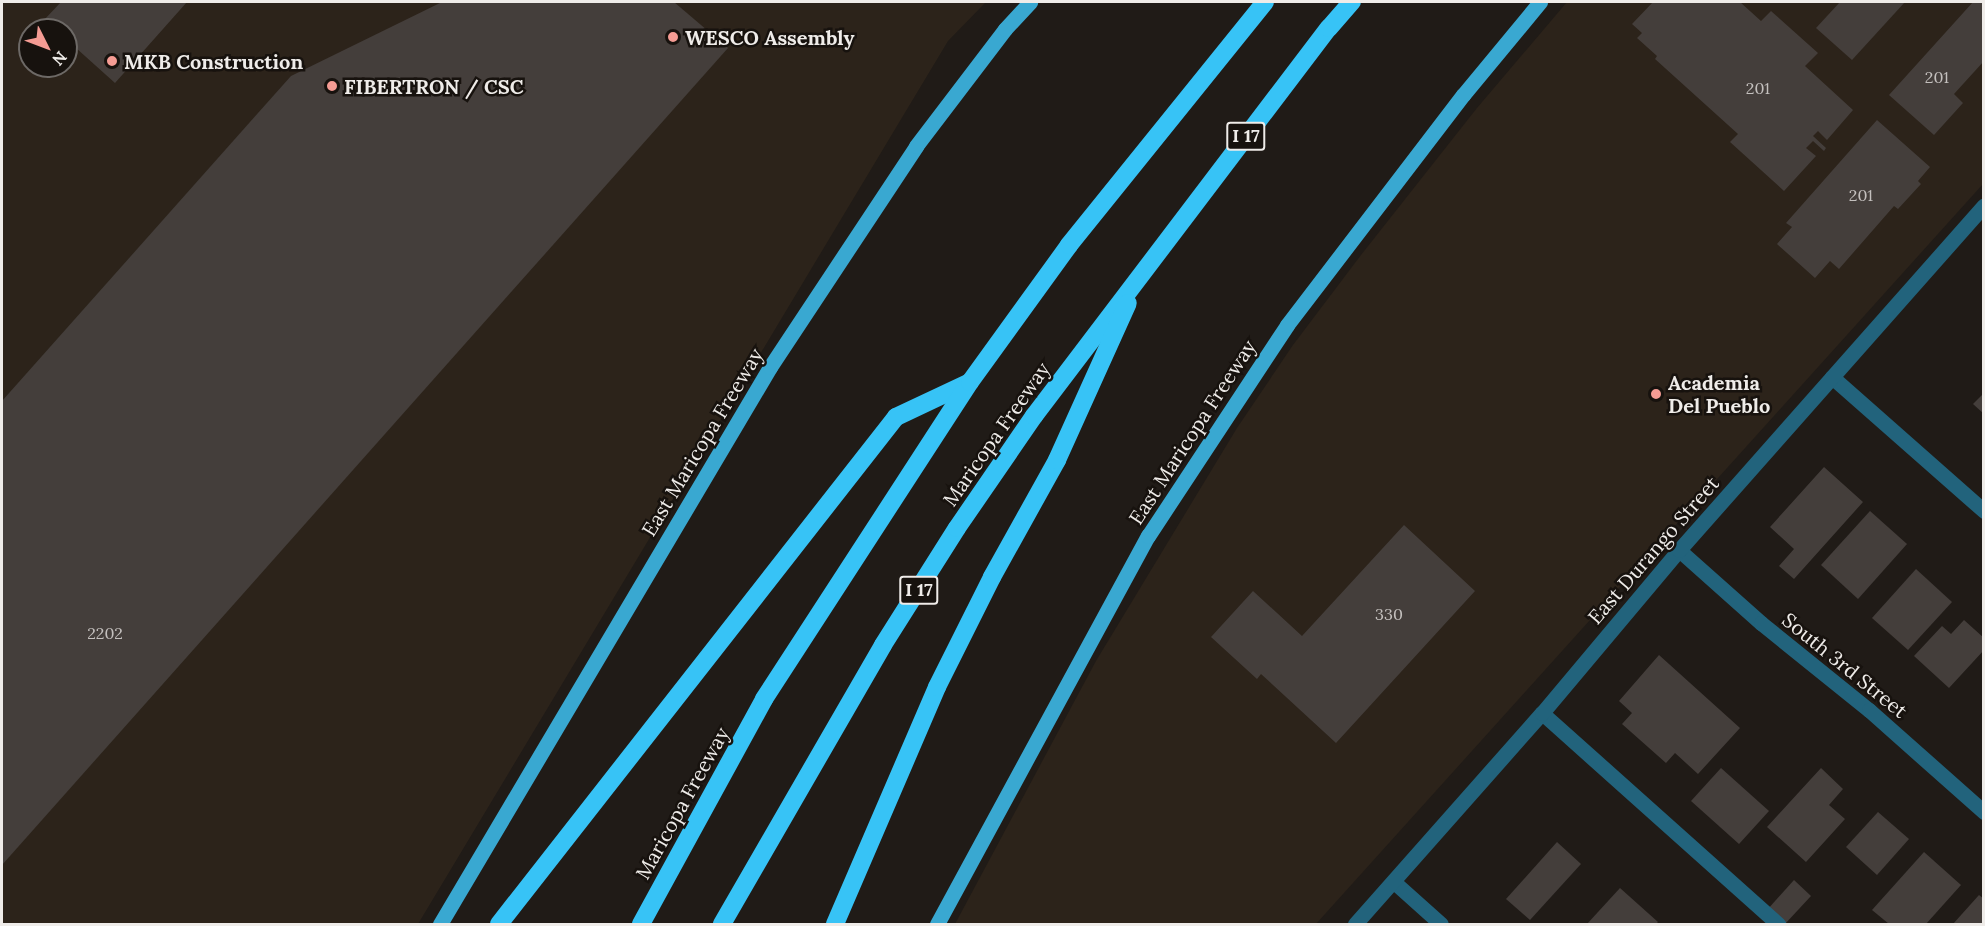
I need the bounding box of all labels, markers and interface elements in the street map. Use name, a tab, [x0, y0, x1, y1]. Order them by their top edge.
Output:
north arrow	[18, 18, 78, 78]
place label: WESCO Assembly	[685, 25, 854, 49]
marker: WESCO Assembly	[666, 30, 680, 44]
text: N	[48, 47, 71, 70]
place label: MKB Construction	[124, 49, 303, 73]
marker: MKB Construction	[105, 54, 119, 68]
house number: 201	[1925, 67, 1949, 87]
place label: FIBERTRON / CSC	[344, 74, 524, 98]
house number: 201	[1746, 78, 1770, 98]
marker: FIBERTRON / CSC	[325, 79, 339, 93]
road number: I 17	[1225, 121, 1267, 151]
house number: 201	[1849, 185, 1873, 205]
street label: East Maricopa Freeway	[1123, 335, 1261, 529]
street label: East Maricopa Freeway	[636, 344, 768, 540]
street label: Maricopa Freeway	[937, 357, 1055, 511]
place label: Academia Del Pueblo	[1668, 371, 1770, 418]
marker: Academia Del Pueblo	[1649, 387, 1663, 401]
street label: East Durango Street	[1582, 471, 1724, 629]
road number: I 17	[898, 575, 940, 605]
house number: 330	[1375, 604, 1403, 624]
street label: South 3rd Street	[1778, 607, 1912, 723]
house number: 2202	[87, 623, 123, 643]
street label: Maricopa Freeway	[630, 723, 734, 883]

